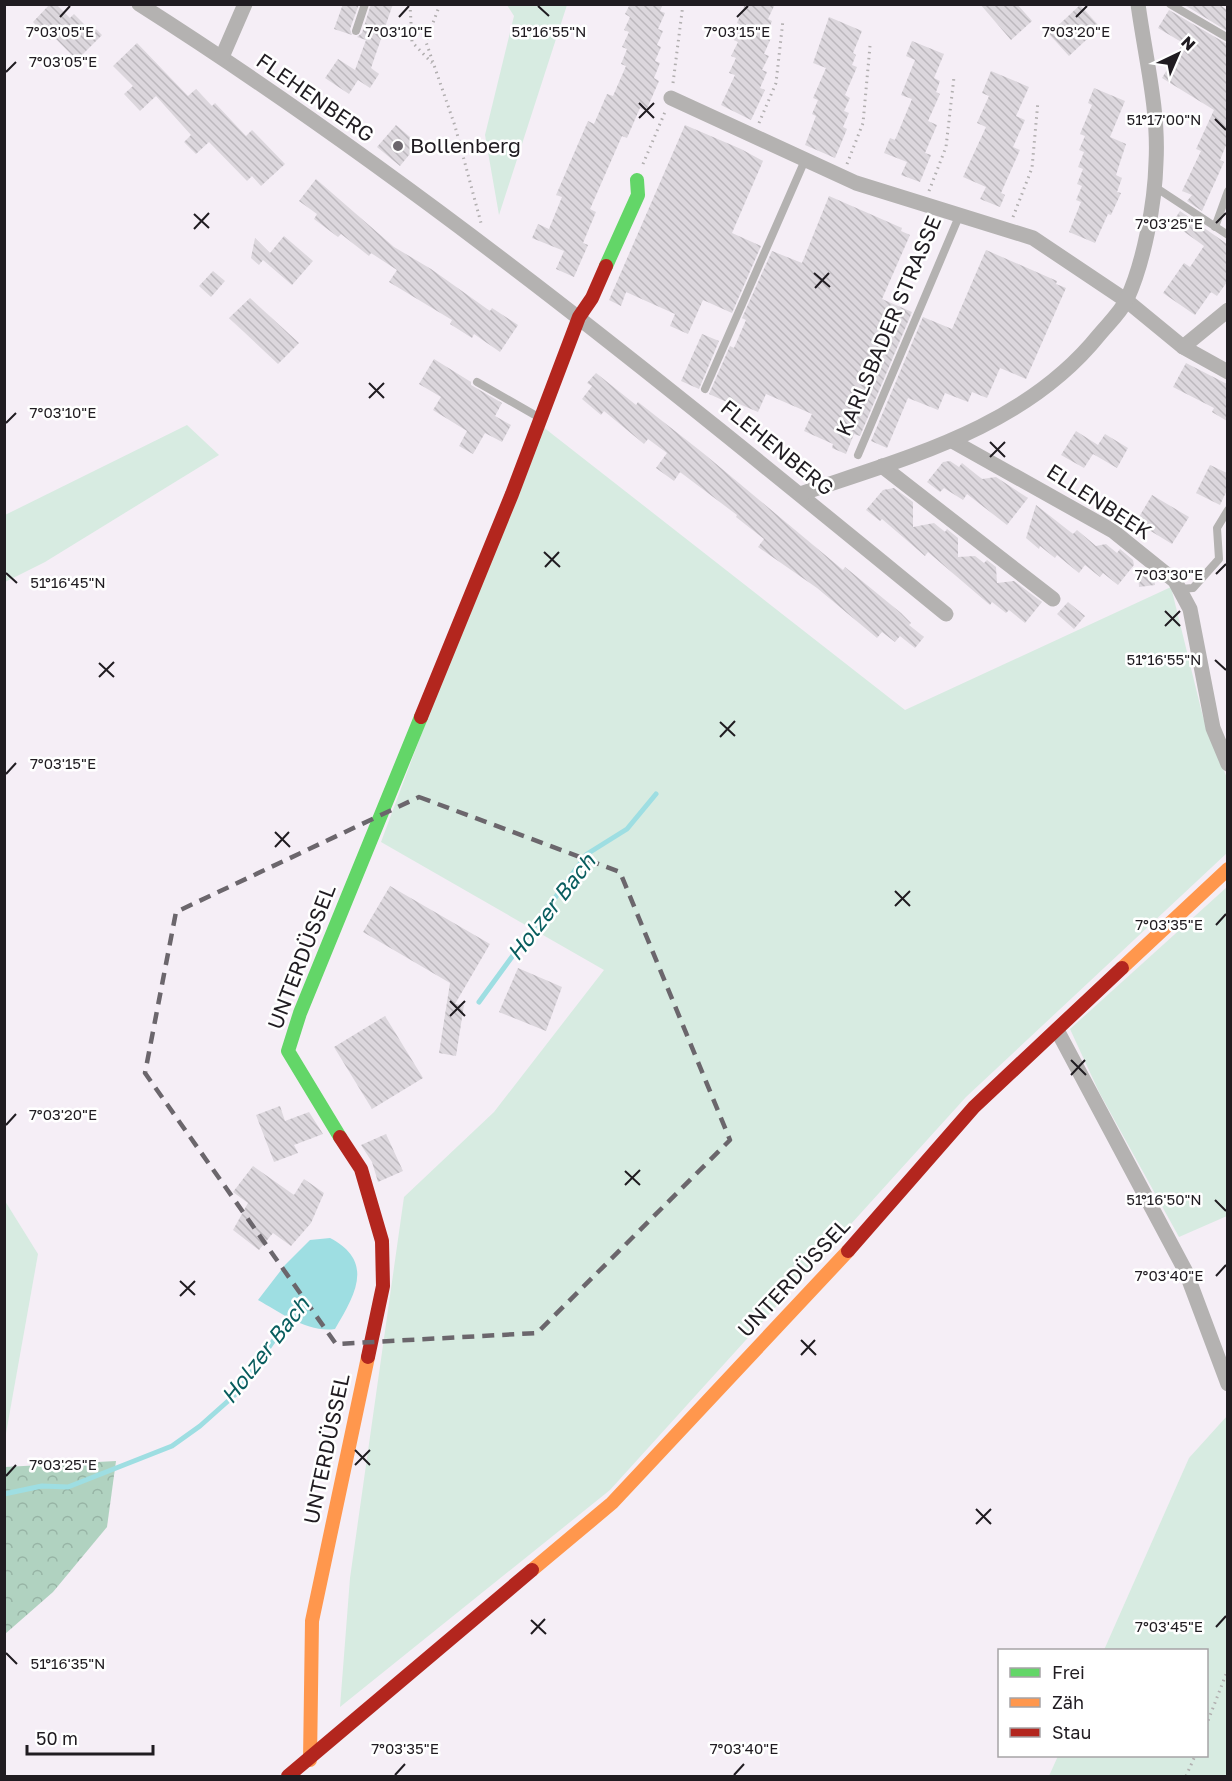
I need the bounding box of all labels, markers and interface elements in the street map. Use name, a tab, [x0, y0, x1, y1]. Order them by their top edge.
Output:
text: 7°03'05"E	[26, 22, 94, 40]
text: 7°03'10"E	[366, 22, 432, 40]
text: 51°16'55"N	[512, 22, 586, 40]
text: 7°03'15"E	[704, 22, 770, 40]
text: 7°03'20"E	[1042, 22, 1110, 40]
north arrow	[1148, 24, 1208, 84]
text: N	[1177, 32, 1200, 55]
street label: FLEHENBERG	[252, 47, 380, 147]
text: 7°03'05"E	[29, 52, 97, 70]
text: 51°17'00"N	[1126, 110, 1202, 128]
place label: Bollenberg	[410, 132, 521, 158]
marker: Bollenberg	[391, 139, 405, 153]
street label: KARLSBADER STRASSE	[830, 211, 946, 440]
text: 7°03'25"E	[1135, 214, 1203, 232]
street label: FLEHENBERG	[716, 394, 839, 501]
text: 7°03'10"E	[30, 403, 96, 421]
street label: ELLENBEEK	[1042, 458, 1157, 545]
text: 7°03'30"E	[1135, 565, 1203, 583]
text: 51°16'45"N	[30, 573, 106, 591]
text: 51°16'55"N	[1127, 650, 1201, 668]
text: 7°03'15"E	[30, 754, 96, 772]
water label: Holzer Bach	[501, 847, 602, 965]
street label: UNTERDÜSSEL	[261, 880, 341, 1033]
text: 7°03'35"E	[1135, 915, 1203, 933]
text: 7°03'20"E	[29, 1105, 97, 1123]
text: 51°16'50"N	[1126, 1190, 1202, 1208]
street label: UNTERDÜSSEL	[732, 1212, 855, 1342]
text: 7°03'40"E	[1135, 1266, 1203, 1284]
water label: Holzer Bach	[215, 1290, 316, 1408]
street label: UNTERDÜSSEL	[297, 1371, 355, 1526]
text: 7°03'25"E	[29, 1455, 97, 1473]
text: 7°03'45"E	[1135, 1617, 1203, 1635]
legend	[998, 1649, 1208, 1757]
text: 51°16'35"N	[30, 1654, 106, 1672]
text: Frei	[1052, 1661, 1085, 1683]
text: Zäh	[1052, 1691, 1084, 1713]
scale bar	[27, 1718, 153, 1756]
text: Stau	[1052, 1721, 1091, 1743]
text: 50 m	[36, 1727, 78, 1749]
text: 7°03'35"E	[371, 1739, 439, 1757]
text: 7°03'40"E	[710, 1739, 778, 1757]

